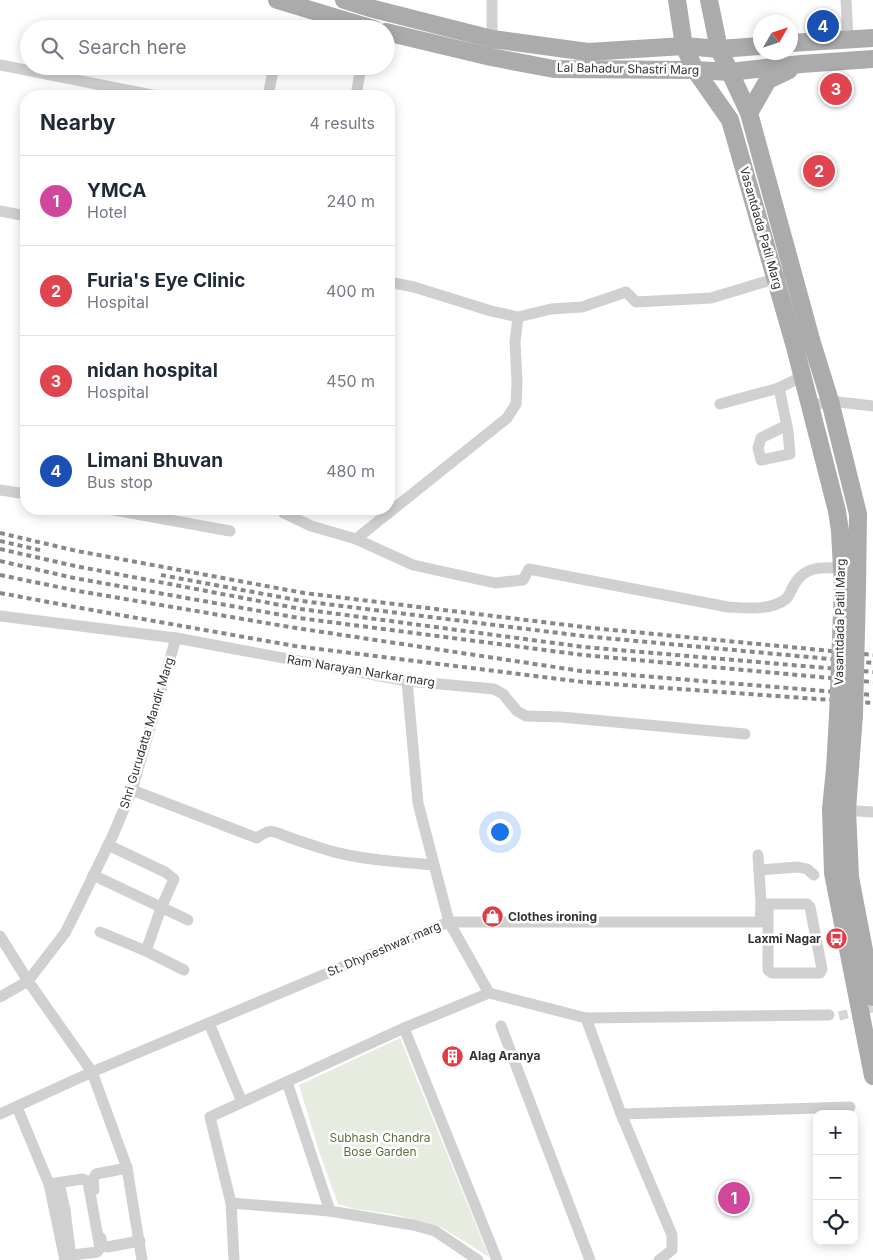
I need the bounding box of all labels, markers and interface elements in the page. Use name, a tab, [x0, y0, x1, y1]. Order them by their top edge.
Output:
pin: 4	[807, 7, 839, 45]
north arrow	[753, 15, 798, 60]
search box	[20, 20, 395, 75]
icon: search	[38, 34, 66, 62]
text: Search here	[78, 36, 187, 59]
street label: Lal Bahadur Shastri Marg	[557, 60, 699, 77]
pin: 3	[820, 70, 852, 108]
text: Nearby	[40, 110, 115, 135]
text: 4 results	[310, 113, 375, 133]
pin: 2	[803, 152, 835, 190]
street label: Vasantdada Patil Marg	[737, 165, 786, 291]
text: YMCA	[87, 179, 146, 202]
text: 1	[53, 191, 59, 211]
text: 240 m	[327, 191, 375, 211]
text: Hotel	[87, 202, 127, 222]
text: Furia's Eye Clinic	[87, 269, 245, 292]
text: 2	[51, 281, 61, 301]
text: 400 m	[326, 281, 375, 301]
text: Hospital	[87, 292, 149, 312]
text: nidan hospital	[87, 359, 218, 382]
text: 3	[51, 371, 61, 391]
text: 450 m	[326, 371, 375, 391]
text: Hospital	[87, 382, 149, 402]
text: Limani Bhuvan	[87, 449, 223, 472]
text: 4	[51, 461, 61, 481]
text: 480 m	[326, 461, 375, 481]
text: Bus stop	[87, 472, 153, 492]
street label: Vasantdada Patil Marg	[831, 559, 848, 685]
street label: Ram Narayan Narkar marg	[286, 651, 436, 690]
street label: Shri Gurudatta Mandir Marg	[116, 655, 177, 810]
your location	[487, 819, 513, 845]
shop icon: Clothes ironing	[480, 905, 504, 929]
place label: Clothes ironing	[508, 909, 597, 924]
street label: St. Dhyneshwar marg	[325, 918, 443, 979]
bus stop icon: Laxmi Nagar	[825, 927, 849, 951]
place label: Laxmi Nagar	[748, 931, 821, 946]
building icon: Alag Aranya	[441, 1044, 465, 1068]
place label: Alag Aranya	[469, 1048, 541, 1063]
map controls	[813, 1110, 858, 1245]
button: +	[813, 1110, 858, 1155]
park label: Subhash Chandra Bose Garden	[329, 1130, 431, 1159]
button: −	[813, 1155, 858, 1200]
pin: 1	[718, 1179, 750, 1217]
button: locate	[813, 1200, 858, 1245]

